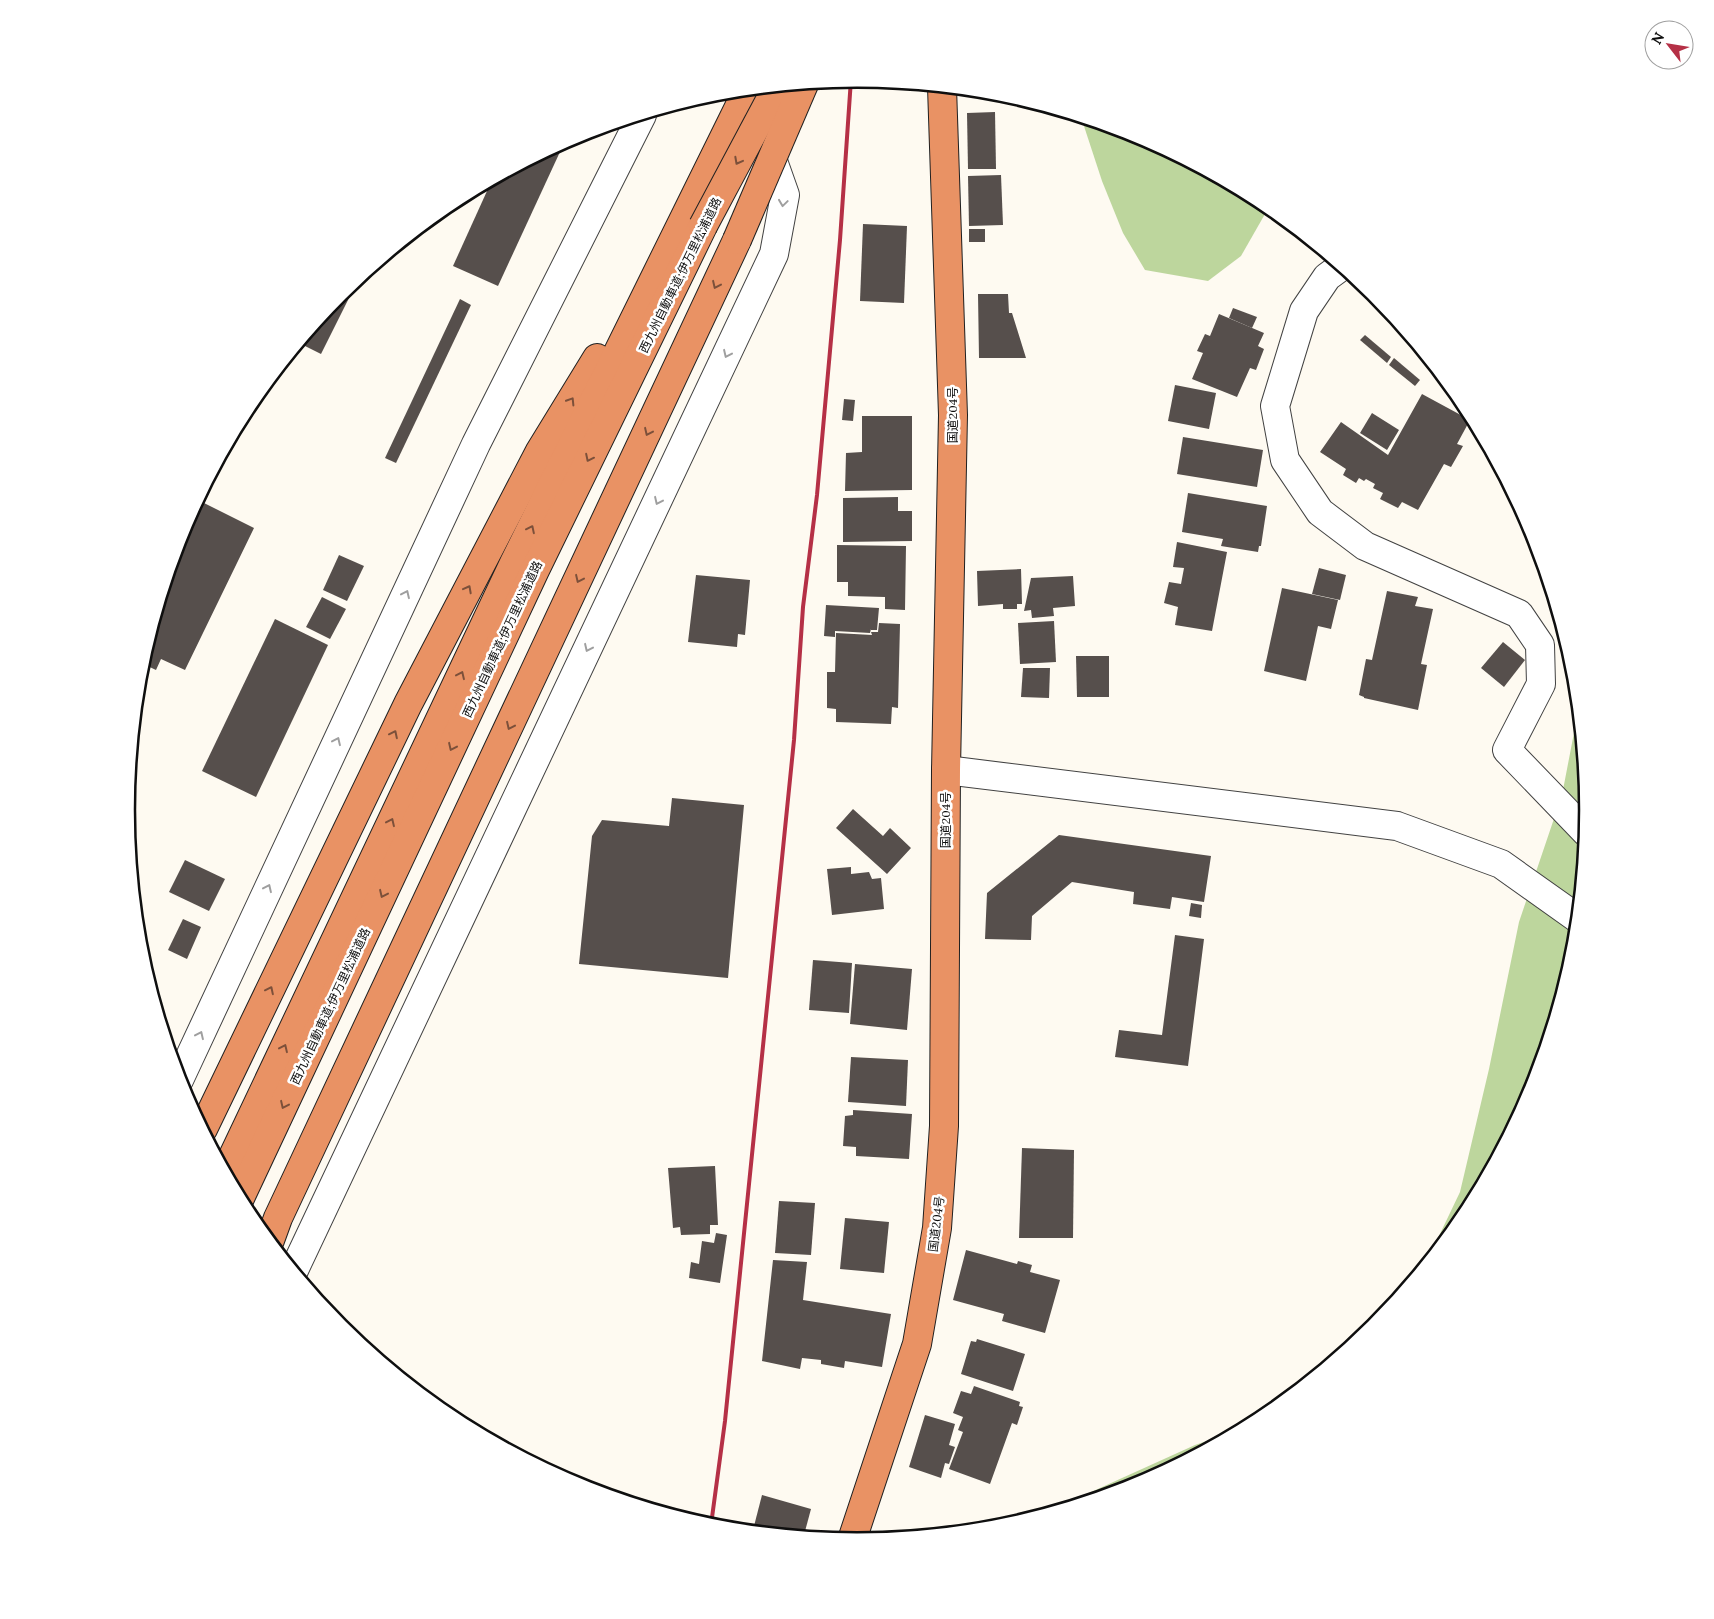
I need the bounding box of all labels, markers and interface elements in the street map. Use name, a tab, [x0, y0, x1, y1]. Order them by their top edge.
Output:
north arrow	[1644, 20, 1694, 70]
text: N	[1647, 29, 1668, 48]
one-way arrow	[734, 155, 744, 164]
street label: 西九州自動車道;伊万里松浦道路	[636, 195, 724, 355]
one-way arrow	[778, 199, 789, 207]
one-way arrow	[712, 280, 723, 289]
one-way arrow	[723, 349, 733, 358]
street label: 国道204号	[945, 387, 960, 443]
one-way arrow	[565, 397, 575, 406]
one-way arrow	[644, 427, 654, 436]
one-way arrow	[585, 453, 596, 462]
one-way arrow	[653, 496, 664, 505]
one-way arrow	[525, 525, 535, 534]
street label: 西九州自動車道;伊万里松浦道路	[459, 558, 545, 720]
one-way arrow	[575, 574, 585, 583]
one-way arrow	[462, 585, 472, 594]
one-way arrow	[400, 590, 410, 599]
one-way arrow	[584, 643, 594, 652]
one-way arrow	[455, 671, 465, 680]
one-way arrow	[505, 721, 516, 730]
one-way arrow	[388, 730, 398, 739]
one-way arrow	[331, 737, 341, 746]
one-way arrow	[447, 742, 458, 751]
street label: 国道204号	[938, 792, 953, 848]
one-way arrow	[385, 818, 396, 827]
one-way arrow	[262, 884, 273, 893]
one-way arrow	[379, 889, 389, 898]
street label: 西九州自動車道;伊万里松浦道路	[287, 925, 373, 1087]
one-way arrow	[264, 986, 274, 995]
one-way arrow	[193, 1031, 204, 1040]
one-way arrow	[278, 1044, 288, 1053]
one-way arrow	[280, 1100, 290, 1109]
street label: 国道204号	[925, 1195, 947, 1253]

